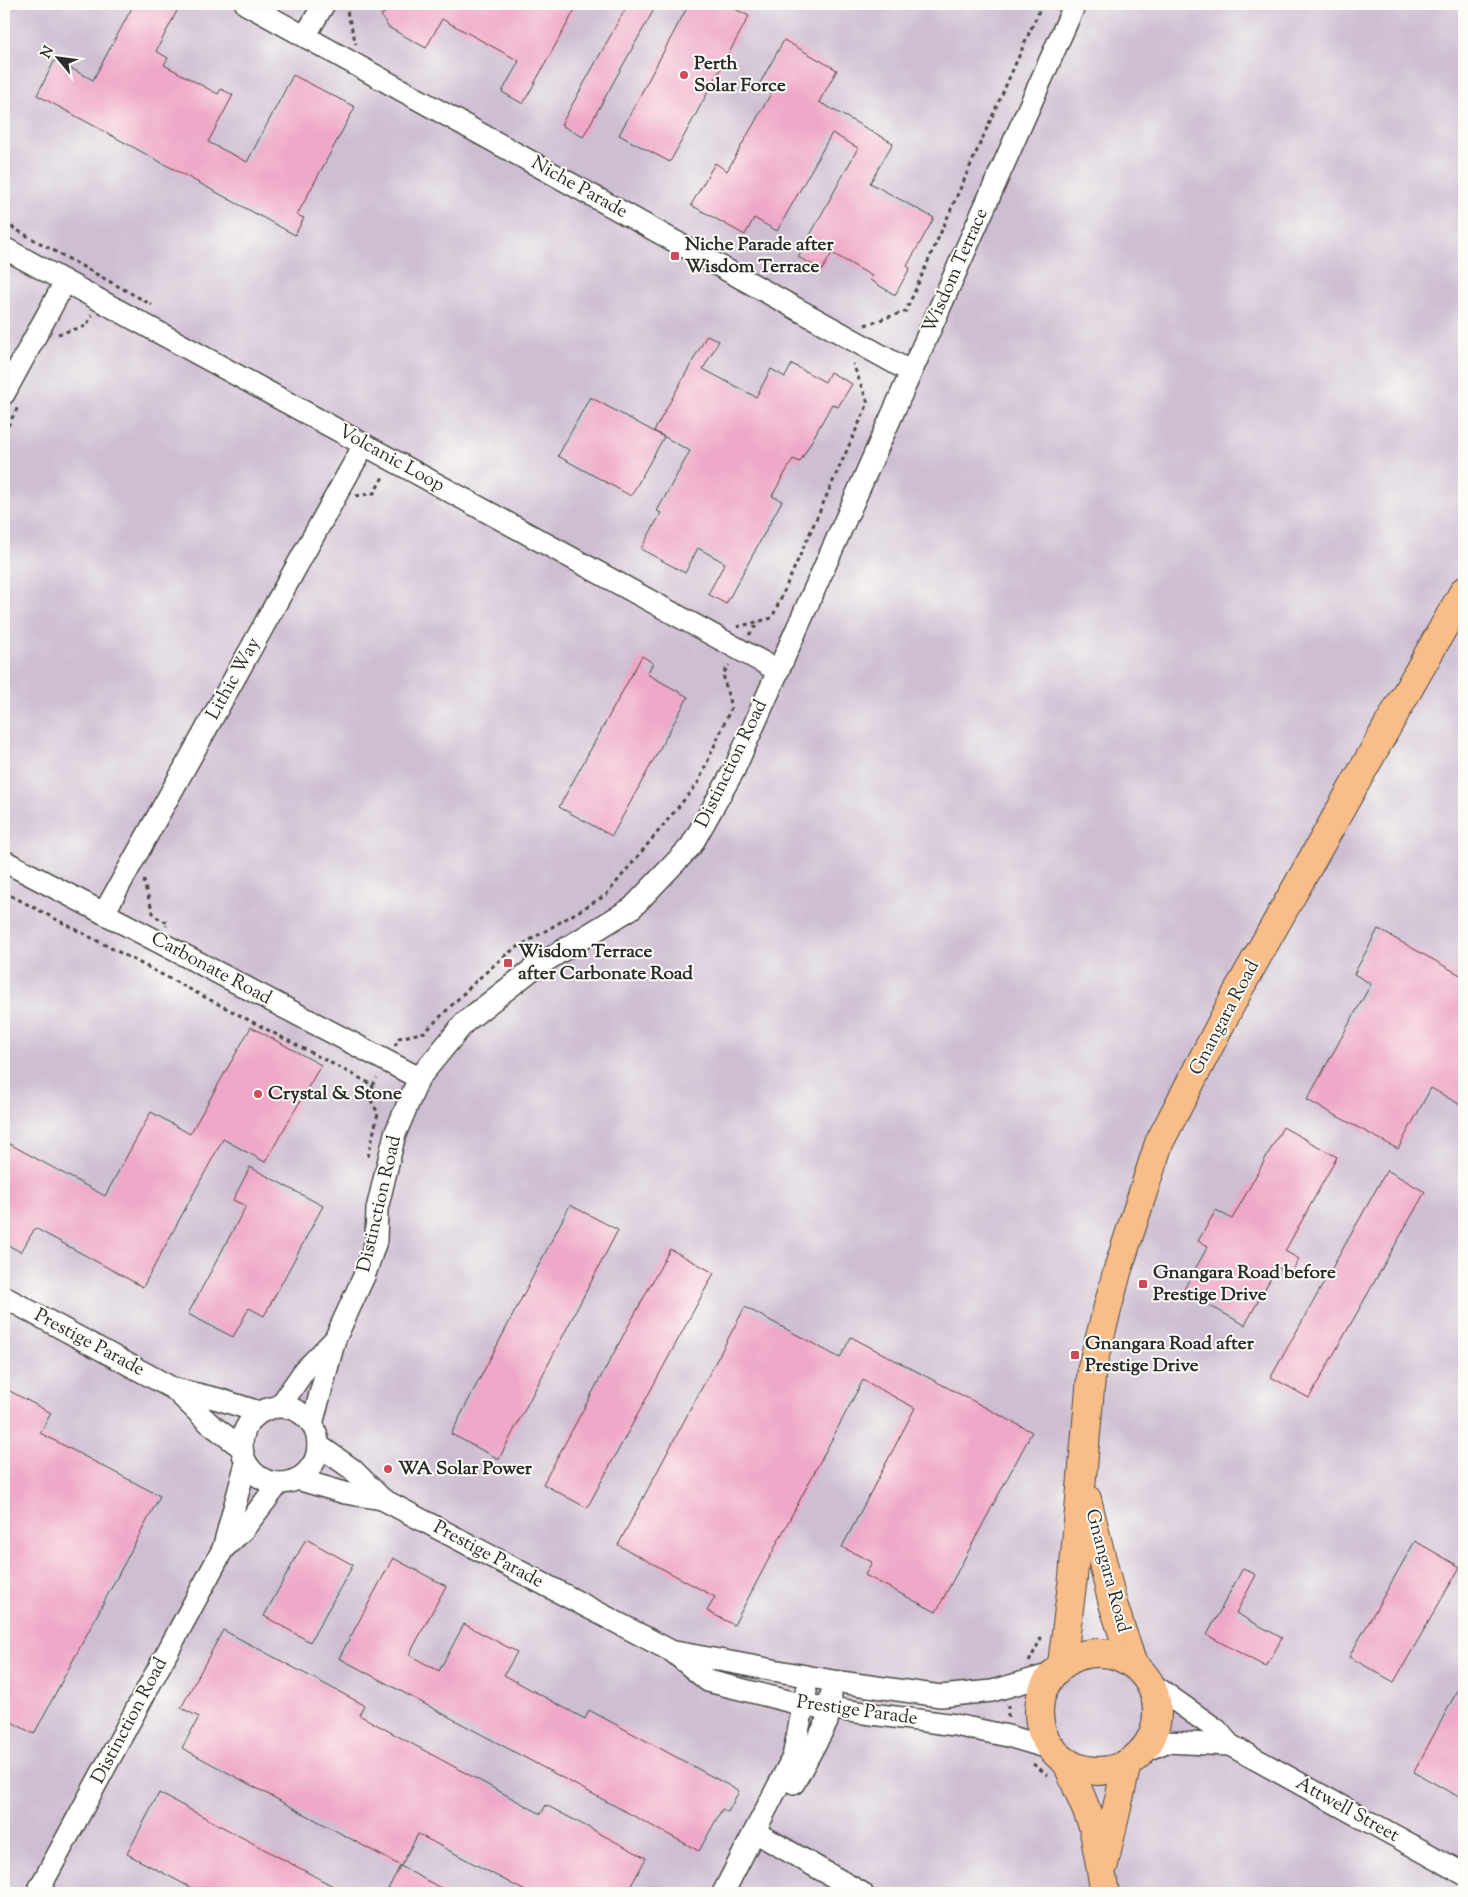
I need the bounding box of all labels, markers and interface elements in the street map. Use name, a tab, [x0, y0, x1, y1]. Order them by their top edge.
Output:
north arrow	[32, 32, 82, 82]
text: N	[37, 43, 60, 62]
place label: Perth Solar Force	[694, 51, 786, 100]
marker: Perth Solar Force	[678, 69, 690, 81]
street label: Niche Parade	[526, 150, 632, 226]
street label: Wisdom Terrace	[916, 204, 996, 338]
place label: Niche Parade after Wisdom Terrace	[685, 232, 834, 281]
marker: Niche Parade after Wisdom Terrace	[669, 250, 681, 262]
street label: Volcanic Loop	[333, 419, 449, 499]
street label: Lithic Way	[200, 633, 268, 725]
street label: Distinction Road	[689, 695, 775, 833]
street label: Carbonate Road	[146, 926, 276, 1012]
place label: Wisdom Terrace after Carbonate Road	[518, 939, 693, 988]
street label: Gnangara Road	[1183, 955, 1267, 1080]
marker: Wisdom Terrace after Carbonate Road	[502, 957, 514, 969]
place label: Crystal & Stone	[268, 1081, 402, 1108]
marker: Crystal & Stone	[252, 1088, 264, 1100]
street label: Distinction Road	[351, 1133, 409, 1275]
place label: Gnangara Road before Prestige Drive	[1153, 1260, 1336, 1309]
marker: Gnangara Road before Prestige Drive	[1137, 1278, 1149, 1290]
street label: Prestige Parade	[29, 1303, 149, 1384]
place label: Gnangara Road after Prestige Drive	[1085, 1331, 1255, 1380]
marker: Gnangara Road after Prestige Drive	[1069, 1349, 1081, 1361]
place label: WA Solar Power	[398, 1456, 533, 1483]
marker: WA Solar Power	[382, 1463, 394, 1475]
street label: Gnangara Road	[1078, 1506, 1137, 1636]
street label: Prestige Parade	[428, 1515, 548, 1596]
street label: Distinction Road	[85, 1653, 175, 1789]
street label: Prestige Parade	[795, 1689, 919, 1733]
street label: Attwell Street	[1290, 1770, 1404, 1850]

